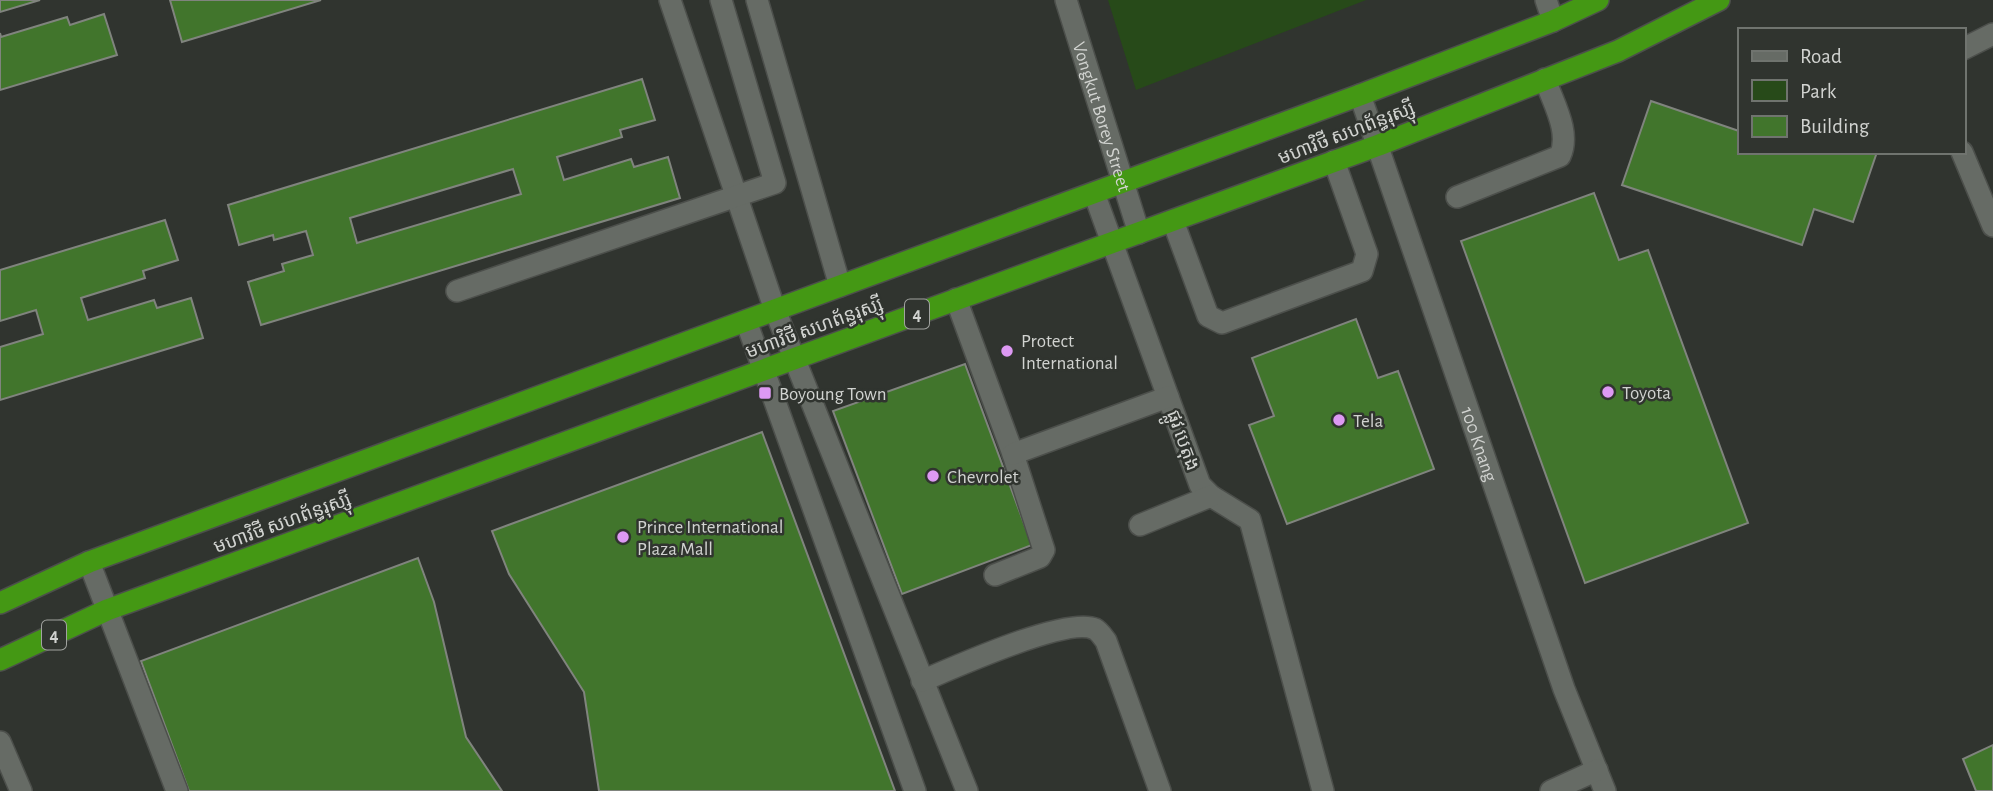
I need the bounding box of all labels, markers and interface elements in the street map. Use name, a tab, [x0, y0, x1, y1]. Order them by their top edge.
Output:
legend	[1738, 28, 1965, 154]
street label: Vongkut Borey Street	[1069, 40, 1133, 194]
text: Road	[1800, 46, 1842, 67]
text: Park	[1800, 81, 1837, 102]
street label: មហាវិថី សហព័ន្ធរុស្ស៊ី	[1275, 96, 1420, 175]
text: Building	[1800, 116, 1870, 137]
street label: មហាវិថី សហព័ន្ធរុស្ស៊ី	[742, 292, 888, 369]
road number: 4	[905, 300, 929, 328]
place label: Protect International	[1021, 332, 1118, 373]
marker: Protect International	[999, 343, 1015, 359]
marker: Toyota	[1600, 384, 1616, 400]
place label: Toyota	[1622, 384, 1671, 403]
marker: Boyoung Town	[757, 385, 773, 401]
place label: Boyoung Town	[779, 385, 887, 404]
street label: 100 Knang	[1457, 405, 1500, 485]
street label: ផ្លូវ បេតុង	[1157, 408, 1202, 476]
marker: Tela	[1331, 412, 1347, 428]
place label: Tela	[1353, 412, 1384, 431]
marker: Chevrolet	[925, 468, 941, 484]
place label: Chevrolet	[947, 468, 1019, 487]
street label: មហាវិថី សហព័ន្ធរុស្ស៊ី	[210, 487, 356, 564]
place label: Prince International Plaza Mall	[637, 518, 783, 559]
marker: Prince International Plaza Mall	[615, 529, 631, 545]
road number: 4	[42, 620, 66, 650]

